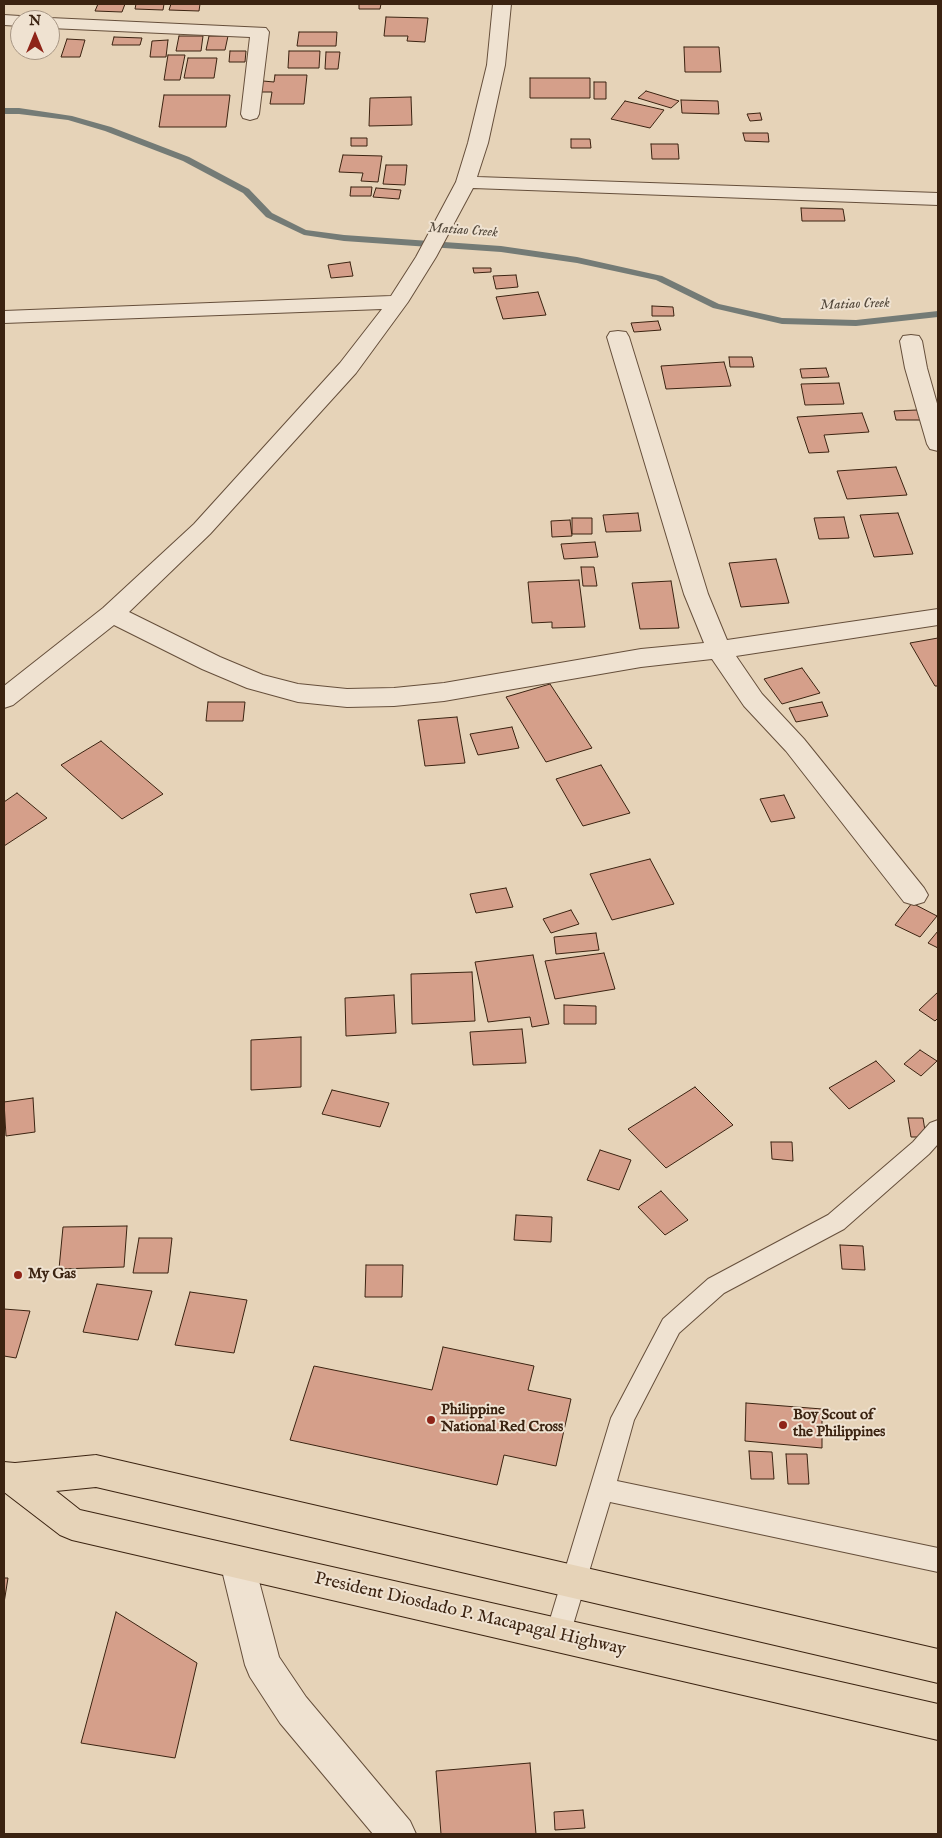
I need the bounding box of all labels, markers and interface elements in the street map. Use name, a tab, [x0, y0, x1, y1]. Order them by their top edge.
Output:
north arrow	[10, 10, 60, 60]
text: N	[29, 12, 41, 30]
water label: Matiao Creek	[428, 220, 498, 242]
water label: Matiao Creek	[820, 295, 890, 315]
place label: My Gas	[28, 1266, 76, 1284]
marker: My Gas	[12, 1269, 24, 1281]
place label: Philippine National Red Cross	[441, 1402, 563, 1437]
place label: Boy Scout of the Philippines	[793, 1407, 885, 1442]
marker: Philippine National Red Cross	[425, 1414, 437, 1426]
marker: Boy Scout of the Philippines	[777, 1419, 789, 1431]
street label: President Diosdado P. Macapagal Highway	[312, 1569, 628, 1661]

